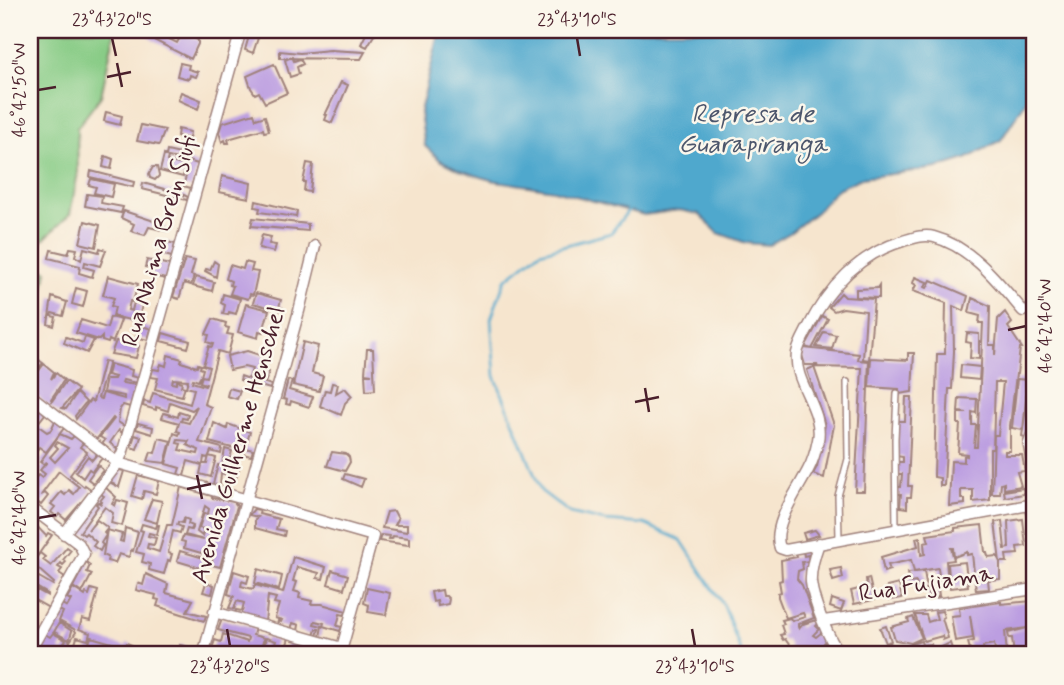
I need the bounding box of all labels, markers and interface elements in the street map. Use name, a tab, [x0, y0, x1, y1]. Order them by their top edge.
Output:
text: 23°43'20"S	[72, 8, 152, 32]
text: 23°43'10"S	[537, 8, 617, 32]
text: 46°42'50"W	[8, 43, 32, 137]
water label: Represa de Guarapiranga	[679, 98, 829, 164]
street label: Rua Naima Brein Siufi	[115, 132, 205, 350]
text: 46°42'40"W	[1034, 279, 1058, 373]
street label: Avenida Guilherme Henschel	[185, 303, 293, 587]
text: 46°42'40"W	[8, 471, 32, 565]
street label: Rua Fujiama	[857, 558, 996, 610]
text: 23°43'20"S	[190, 655, 270, 679]
text: 23°43'10"S	[655, 655, 735, 679]

